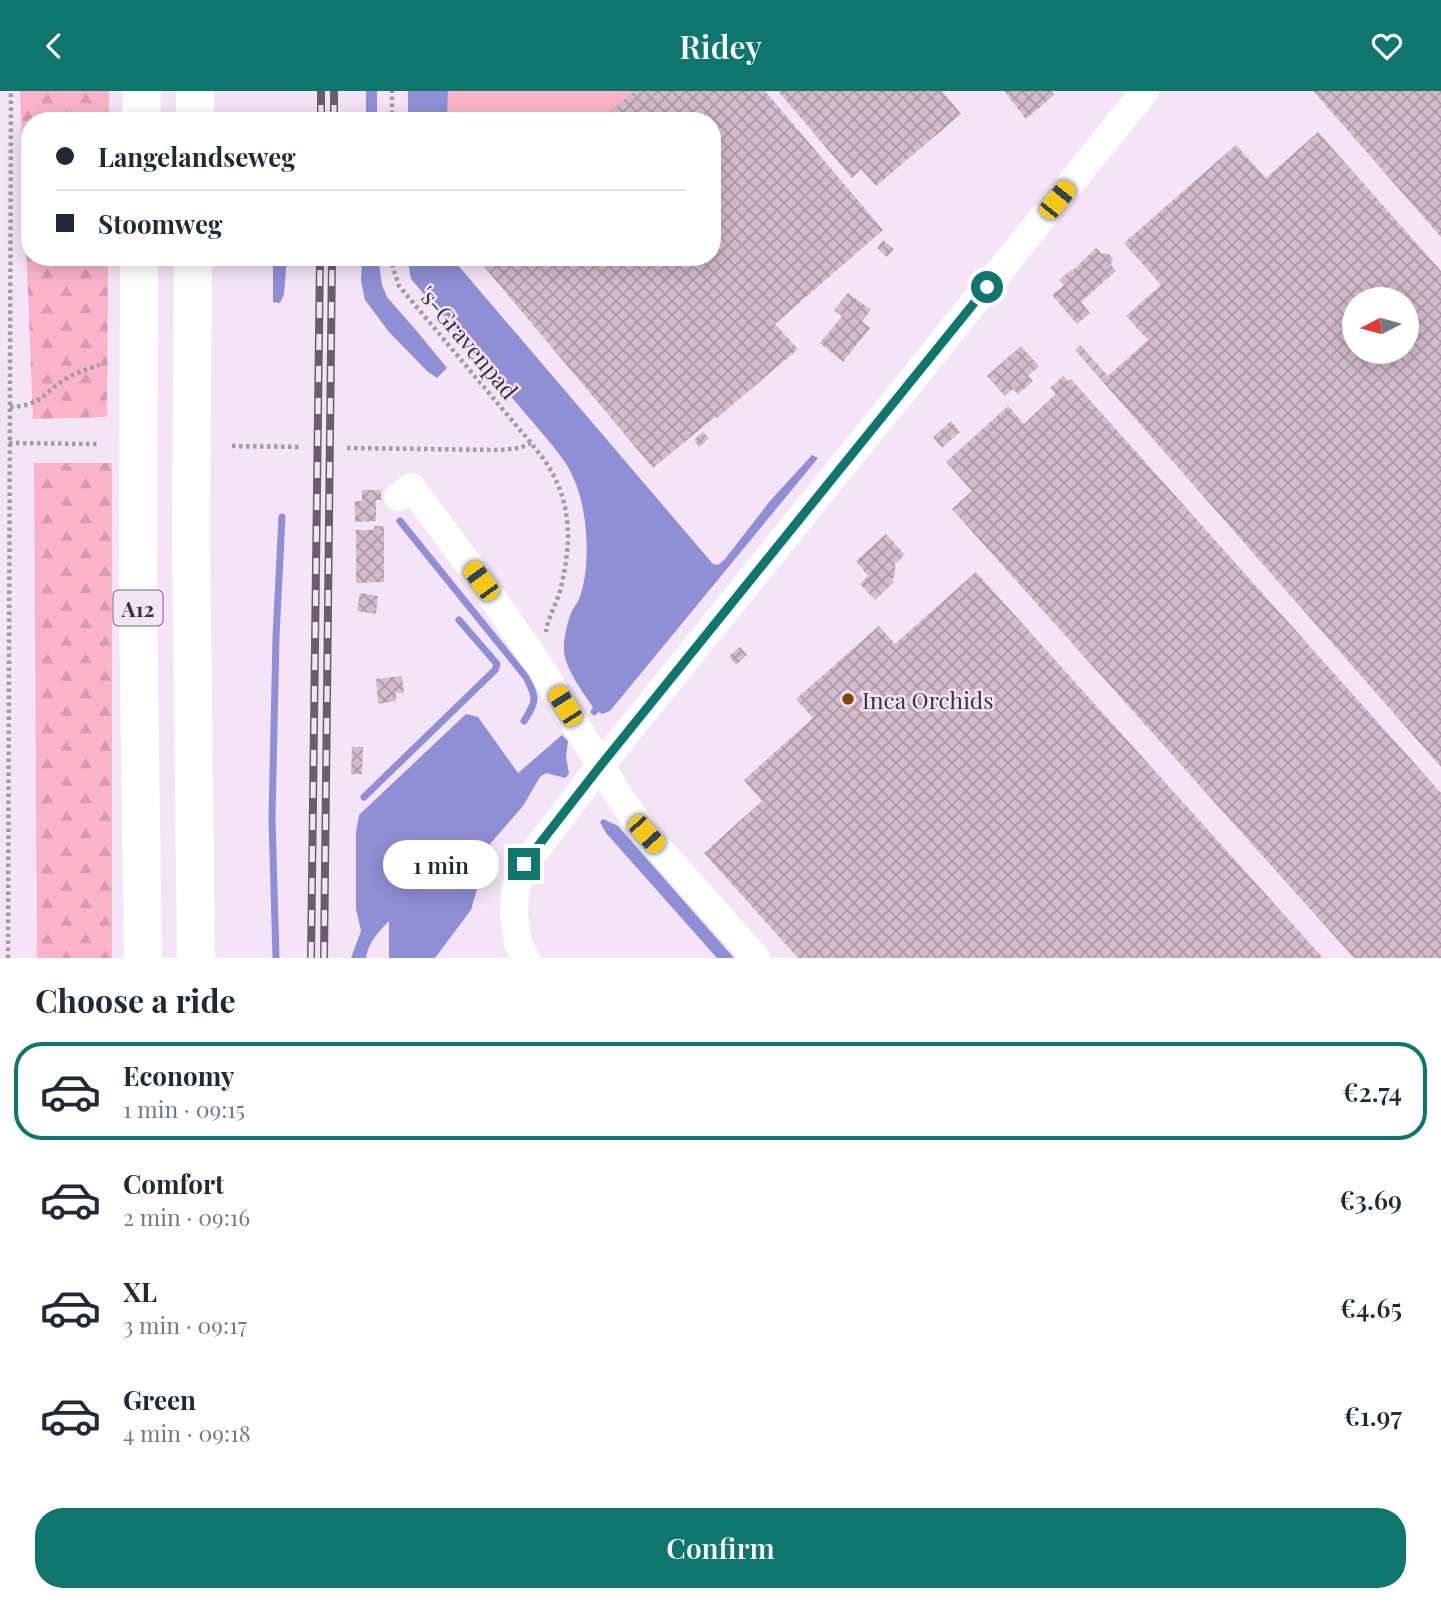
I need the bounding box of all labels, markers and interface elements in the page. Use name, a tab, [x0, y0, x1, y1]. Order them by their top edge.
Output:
text: Ridey	[679, 24, 762, 67]
icon: back	[35, 27, 73, 65]
icon: heart	[1368, 27, 1406, 65]
text: Langelandseweg	[98, 139, 296, 174]
car	[1036, 177, 1079, 223]
text: Stoomweg	[98, 206, 222, 241]
route start	[971, 271, 1003, 303]
street label: 's-Gravenpad	[413, 279, 525, 405]
north arrow	[1342, 287, 1419, 364]
map controls	[1342, 287, 1419, 364]
car	[461, 558, 502, 604]
road number: A12	[114, 591, 162, 625]
car	[545, 683, 586, 729]
place label: Inca Orchids	[862, 684, 994, 715]
marker: Inca Orchids	[840, 691, 856, 707]
car	[625, 811, 668, 857]
callout: 1 min	[384, 839, 500, 889]
route end	[508, 848, 540, 880]
text: 1 min	[413, 849, 469, 880]
text: Choose a ride	[35, 978, 236, 1021]
text: Economy	[123, 1058, 234, 1093]
icon: car	[39, 1060, 102, 1123]
text: €2.74	[1342, 1074, 1402, 1109]
text: 1 min · 09:15	[123, 1093, 245, 1124]
text: Comfort	[123, 1166, 224, 1201]
icon: car	[39, 1168, 102, 1231]
text: €3.69	[1339, 1182, 1402, 1217]
text: 2 min · 09:16	[123, 1201, 250, 1232]
text: XL	[123, 1274, 157, 1309]
icon: car	[39, 1276, 102, 1339]
text: €4.65	[1340, 1290, 1402, 1325]
text: 3 min · 09:17	[123, 1309, 247, 1340]
text: Green	[123, 1382, 196, 1417]
icon: car	[39, 1384, 102, 1447]
text: €1.97	[1344, 1398, 1402, 1433]
text: 4 min · 09:18	[123, 1417, 251, 1448]
button: Confirm	[35, 1508, 1406, 1588]

